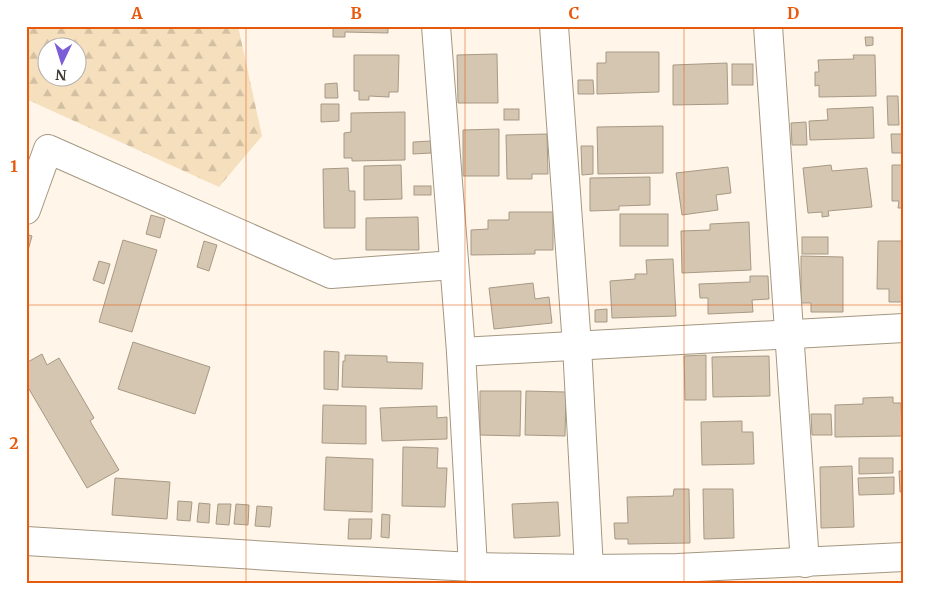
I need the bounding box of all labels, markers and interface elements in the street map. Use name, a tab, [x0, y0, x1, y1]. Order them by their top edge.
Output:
text: A	[130, 3, 143, 23]
text: B	[350, 3, 362, 23]
text: C	[569, 3, 579, 23]
text: D	[787, 3, 799, 23]
north arrow	[38, 38, 88, 88]
text: N	[55, 66, 67, 84]
text: 1	[10, 156, 18, 176]
text: 2	[9, 433, 19, 453]

